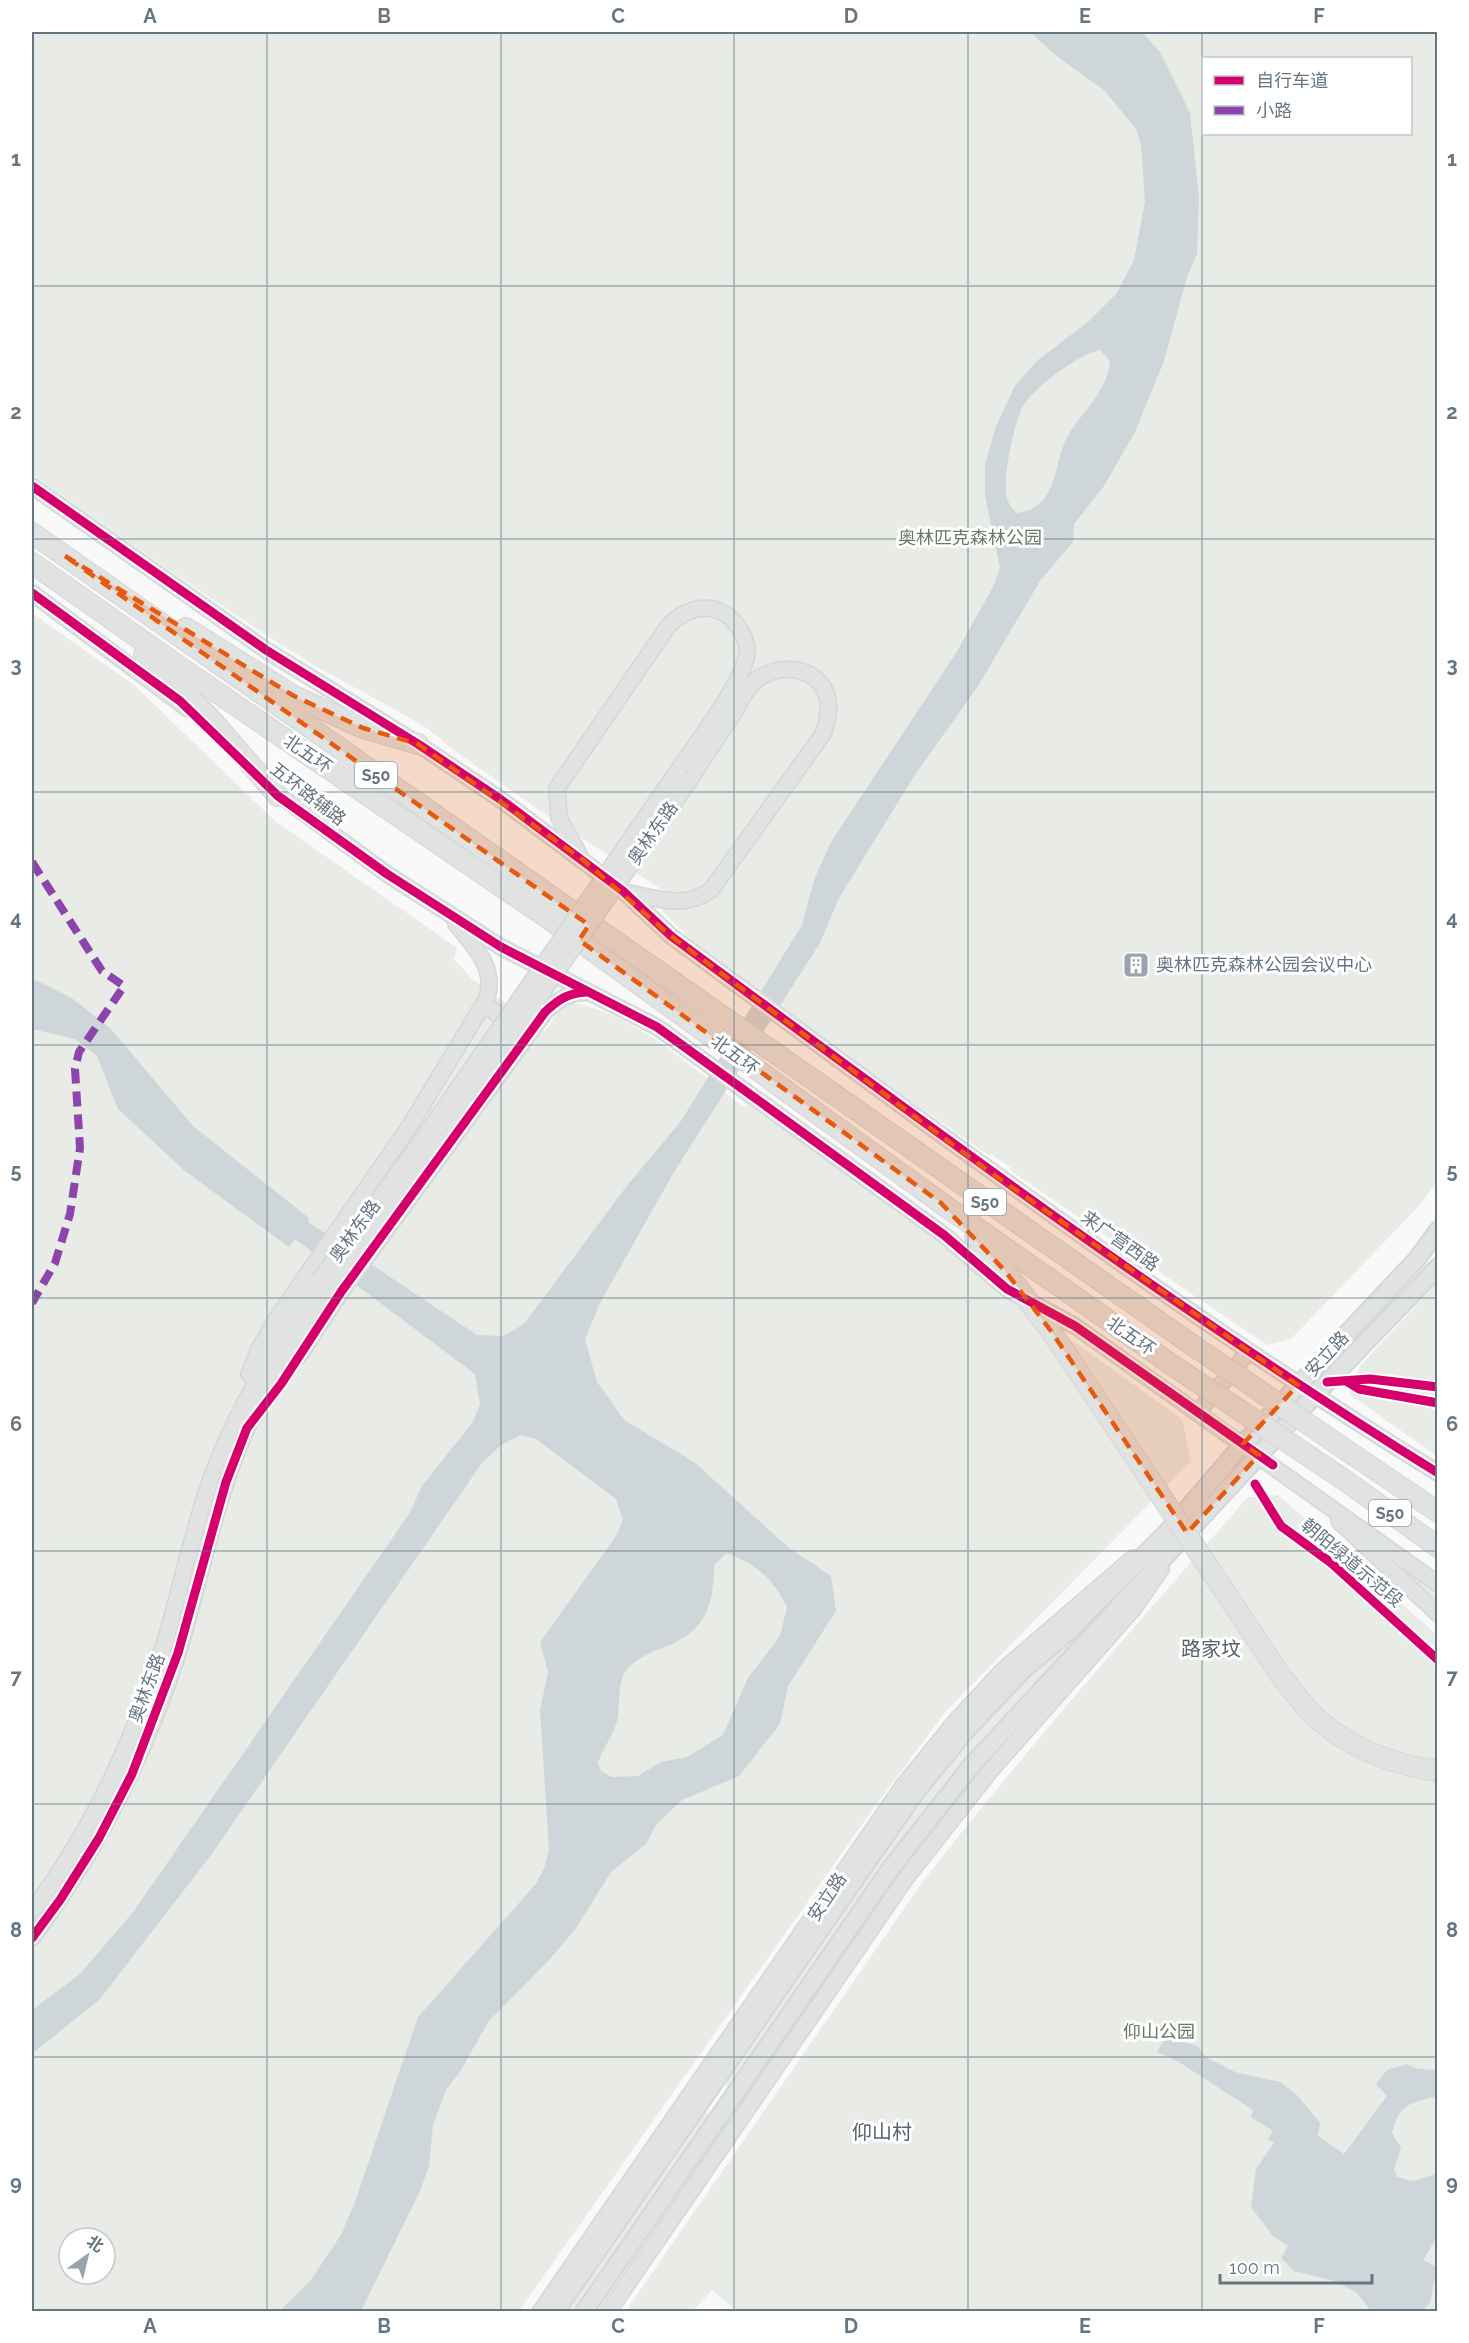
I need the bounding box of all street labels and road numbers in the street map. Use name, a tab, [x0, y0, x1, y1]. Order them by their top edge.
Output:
street label: 北五环	[280, 730, 337, 777]
street label: 五环路辅路	[266, 758, 350, 830]
road number: S50	[355, 762, 397, 788]
street label: 奥林东路	[623, 797, 682, 868]
street label: 北五环	[707, 1030, 763, 1079]
road number: S50	[964, 1189, 1006, 1215]
street label: 奥林东路	[325, 1195, 384, 1266]
street label: 来广营西路	[1077, 1206, 1163, 1275]
street label: 北五环	[1103, 1312, 1159, 1360]
street label: 安立路	[1301, 1327, 1353, 1381]
road number: S50	[1369, 1500, 1411, 1526]
street label: 朝阳绿道示范段	[1297, 1514, 1407, 1611]
street label: 奥林东路	[124, 1650, 169, 1725]
street label: 安立路	[803, 1868, 850, 1925]

